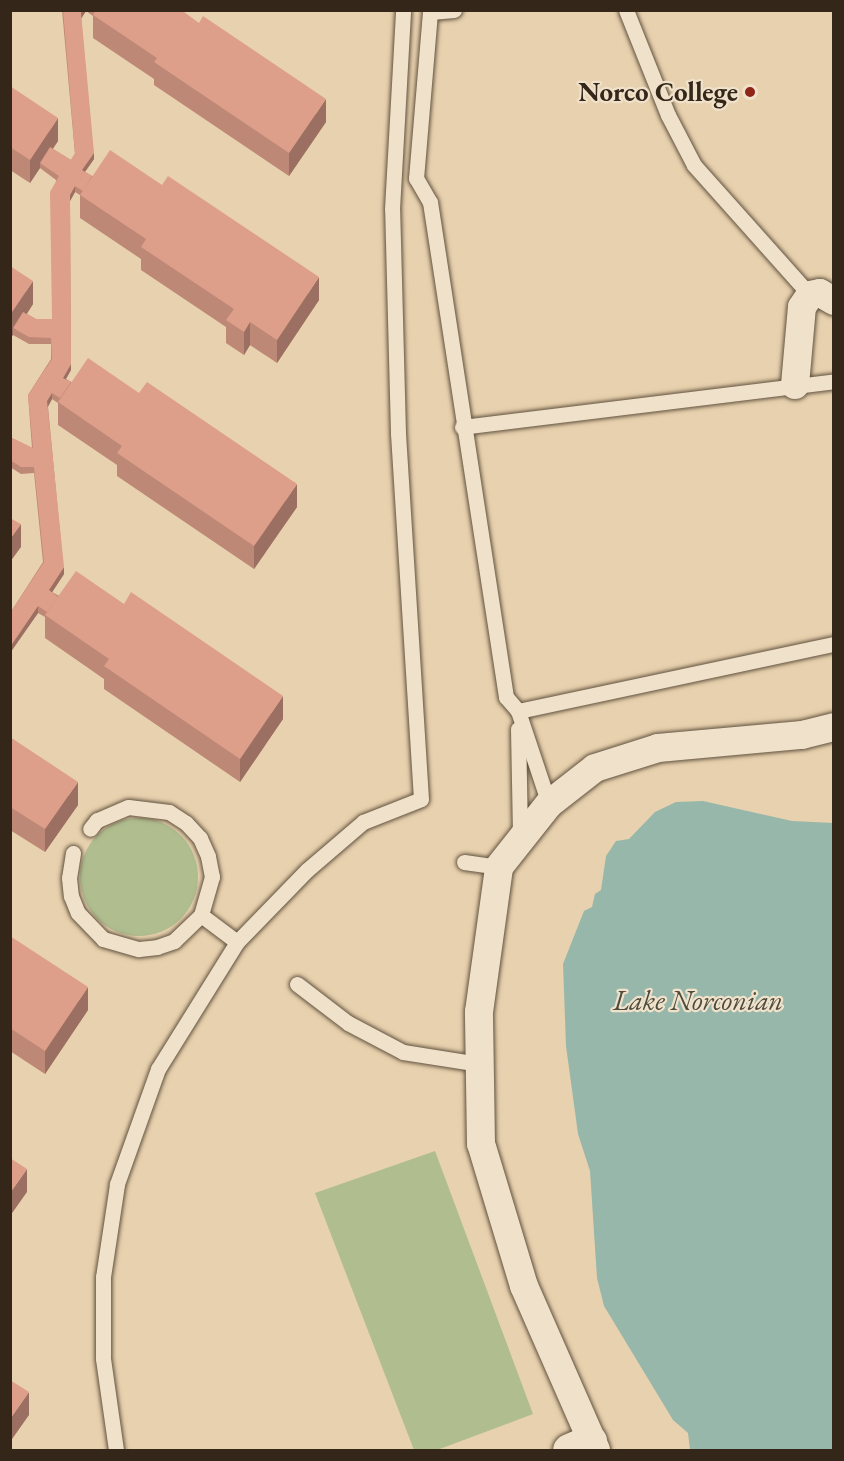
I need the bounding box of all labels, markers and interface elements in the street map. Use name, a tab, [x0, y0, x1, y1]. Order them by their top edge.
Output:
place label: Norco College	[578, 76, 738, 108]
marker: Norco College	[743, 85, 757, 99]
water label: Lake Norconian	[613, 983, 783, 1017]

